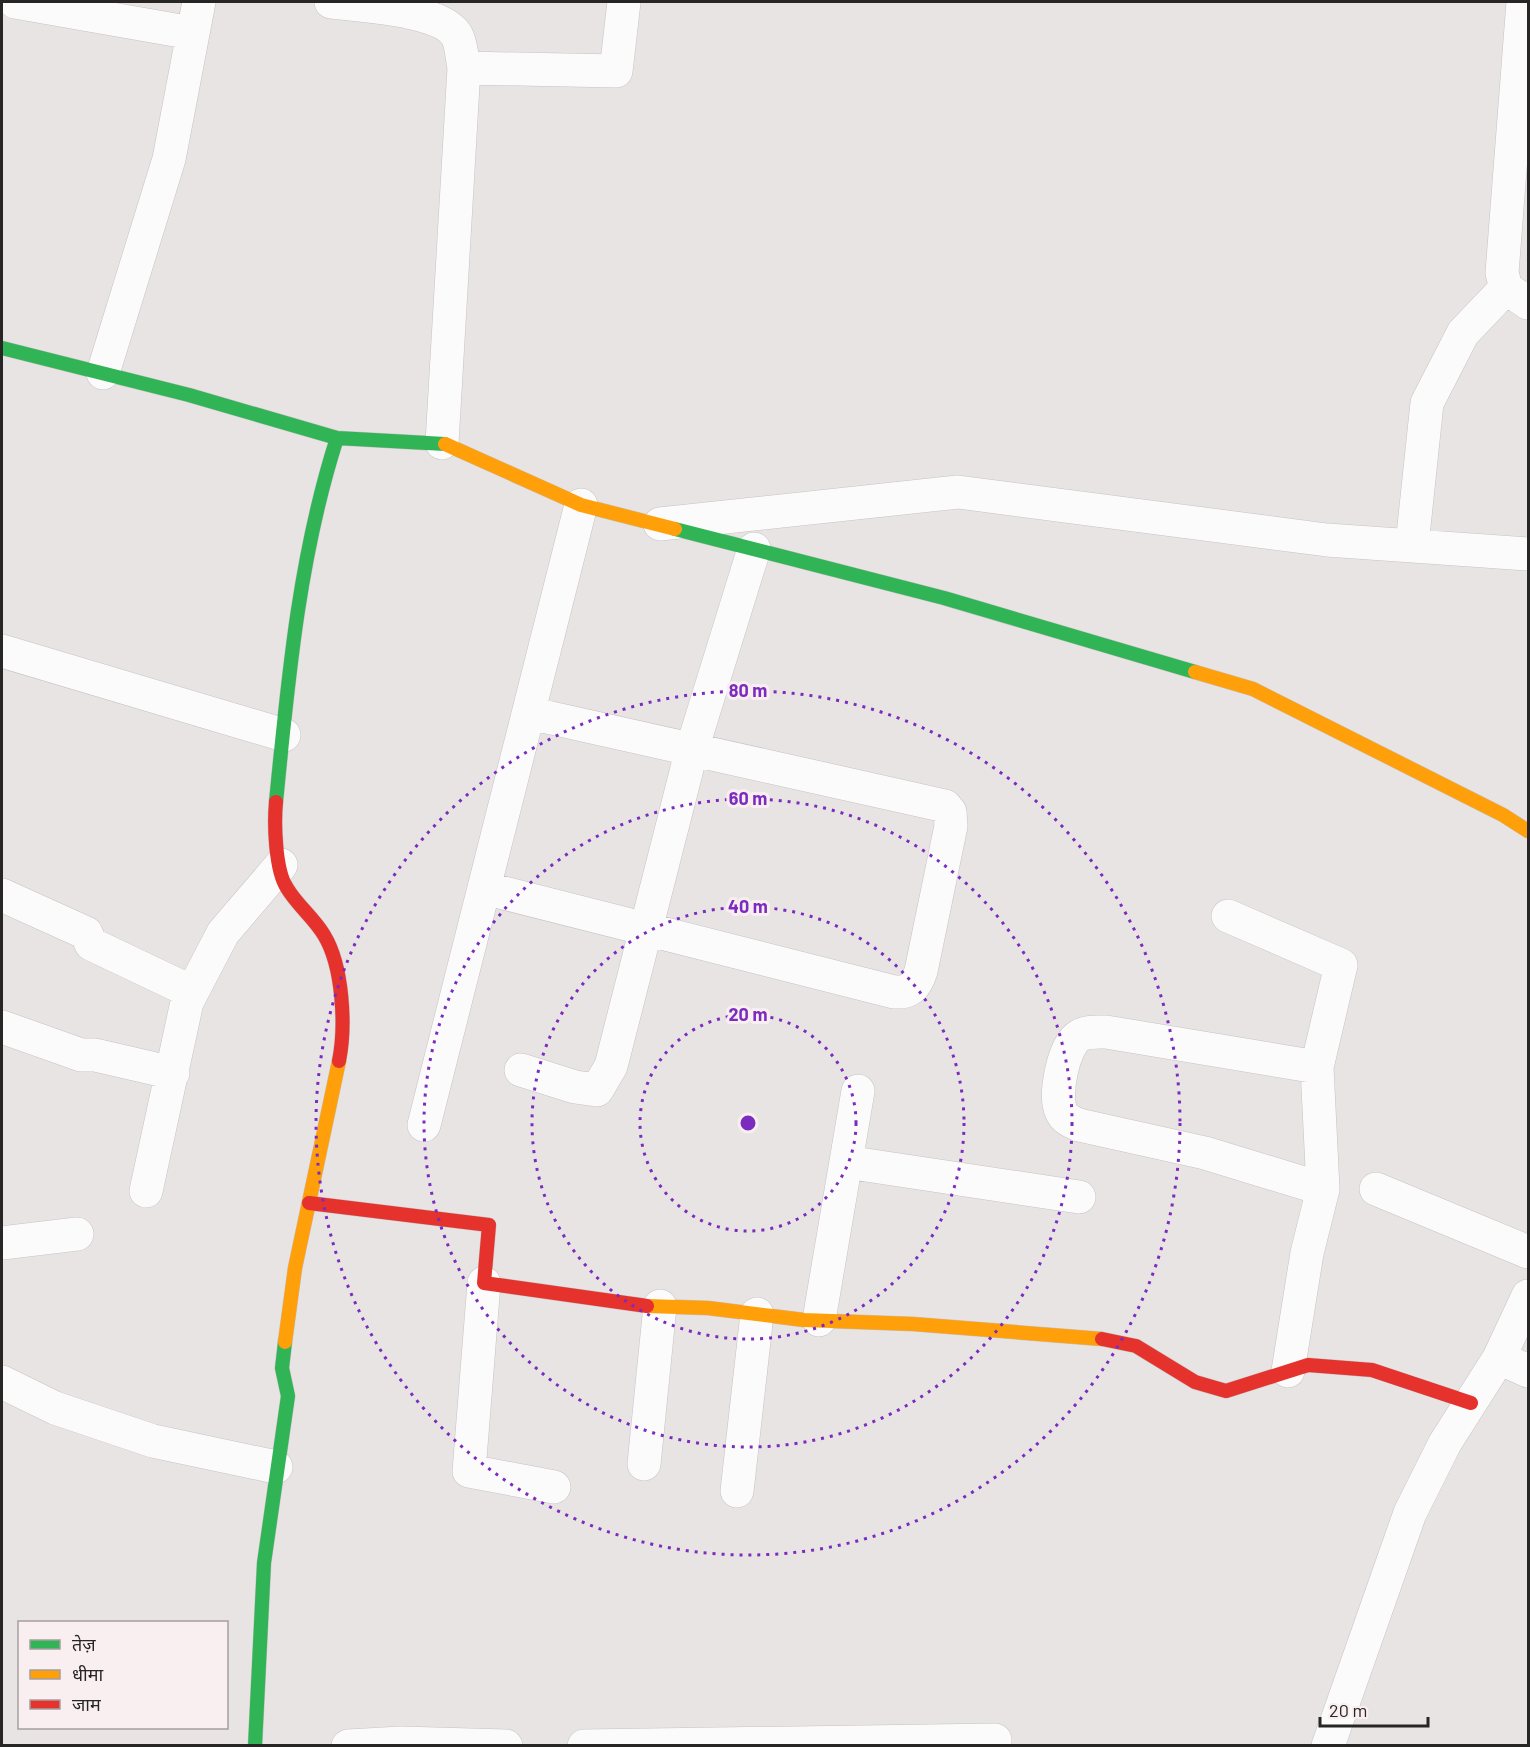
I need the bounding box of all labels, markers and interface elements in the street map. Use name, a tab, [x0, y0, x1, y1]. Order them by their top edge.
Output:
text: 80 m	[729, 679, 767, 701]
text: 60 m	[729, 787, 767, 809]
text: 40 m	[728, 895, 768, 917]
text: 20 m	[729, 1003, 767, 1025]
centre of rings	[738, 1113, 758, 1133]
legend	[18, 1621, 228, 1729]
text: तेज़	[72, 1633, 96, 1655]
text: धीमा	[72, 1663, 103, 1685]
scale bar	[1320, 1690, 1428, 1728]
text: जाम	[72, 1693, 102, 1715]
text: 20 m	[1329, 1699, 1367, 1721]

